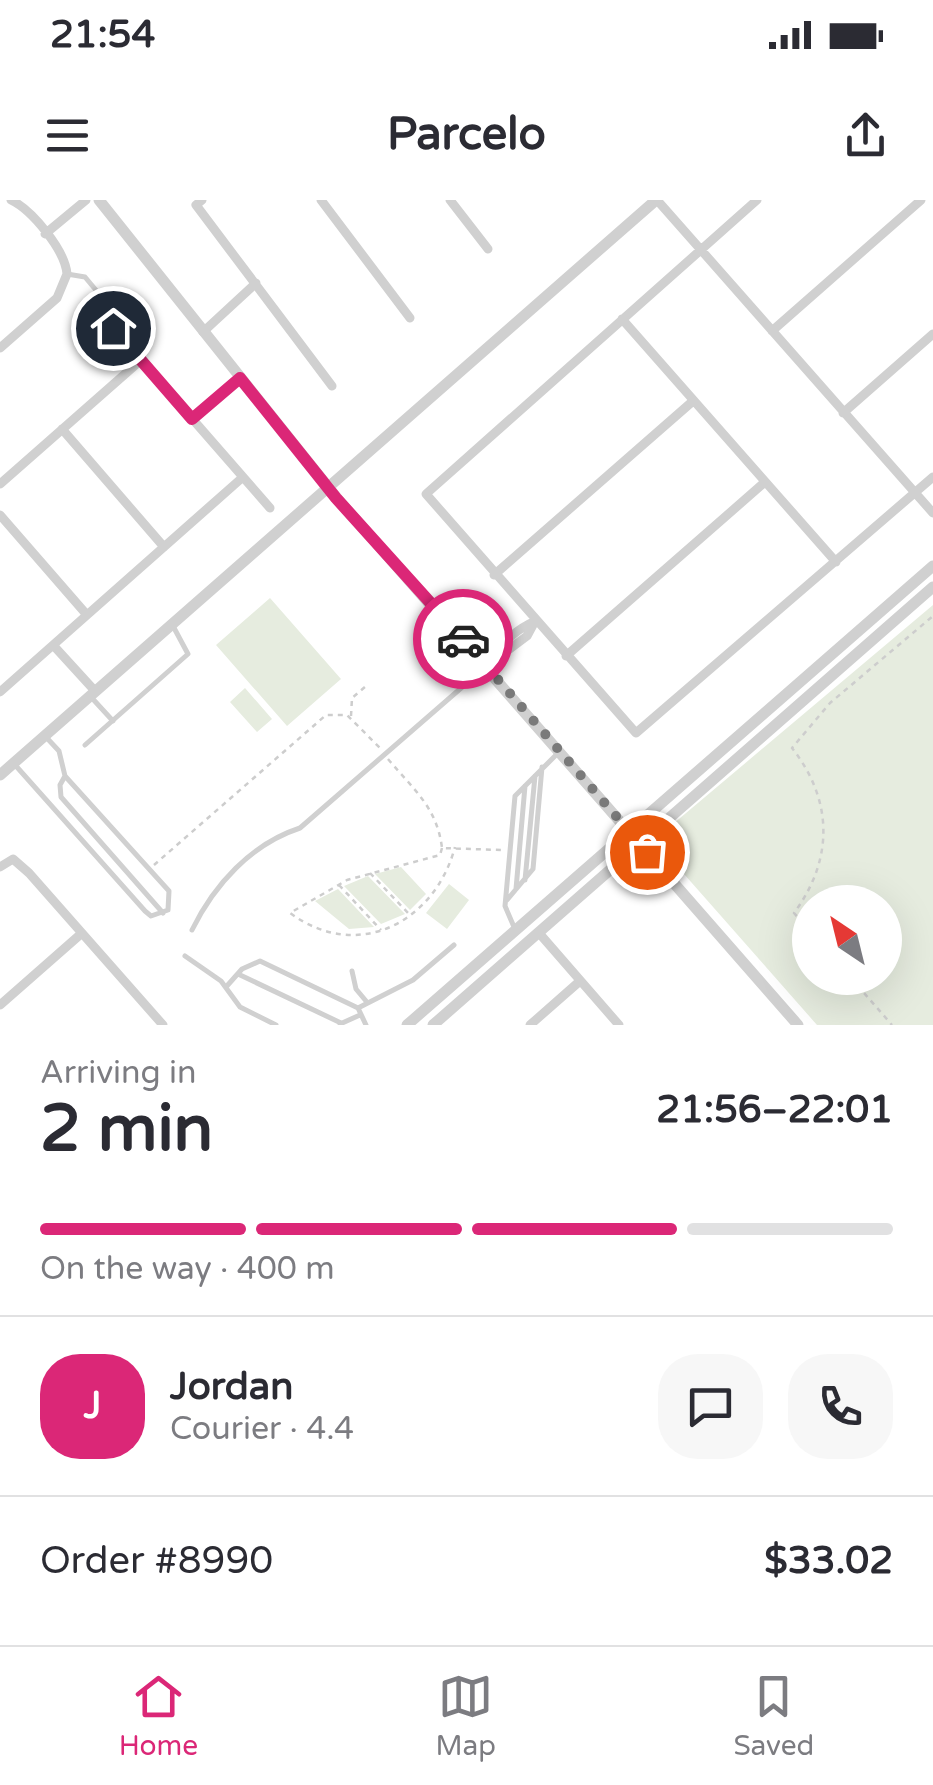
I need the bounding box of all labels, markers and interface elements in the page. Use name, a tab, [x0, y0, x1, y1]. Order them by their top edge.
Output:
text: 21:54	[50, 12, 155, 58]
icon: menu	[40, 108, 95, 163]
text: Parcelo	[387, 108, 546, 162]
icon: share	[838, 108, 893, 163]
pin	[71, 286, 156, 371]
icon: home	[86, 301, 141, 356]
courier	[413, 589, 513, 689]
icon: car	[436, 612, 491, 667]
pin	[605, 810, 690, 895]
icon: bag	[620, 825, 675, 880]
north arrow	[792, 885, 902, 995]
map controls	[792, 885, 902, 995]
text: Arriving in	[40, 1054, 197, 1092]
text: 21:56–22:01	[656, 1087, 893, 1133]
text: 2 min	[40, 1090, 213, 1169]
text: On the way · 400 m	[40, 1250, 335, 1288]
button: chat	[658, 1354, 763, 1459]
button: phone	[788, 1354, 893, 1459]
text: Jordan	[170, 1364, 293, 1410]
text: J	[84, 1383, 101, 1429]
text: Courier · 4.4	[170, 1410, 354, 1448]
text: Order #8990	[40, 1538, 273, 1584]
text: $33.02	[764, 1538, 893, 1584]
tab: Home	[119, 1669, 198, 1763]
tab: Map	[435, 1669, 496, 1763]
tab: Saved	[733, 1669, 814, 1763]

